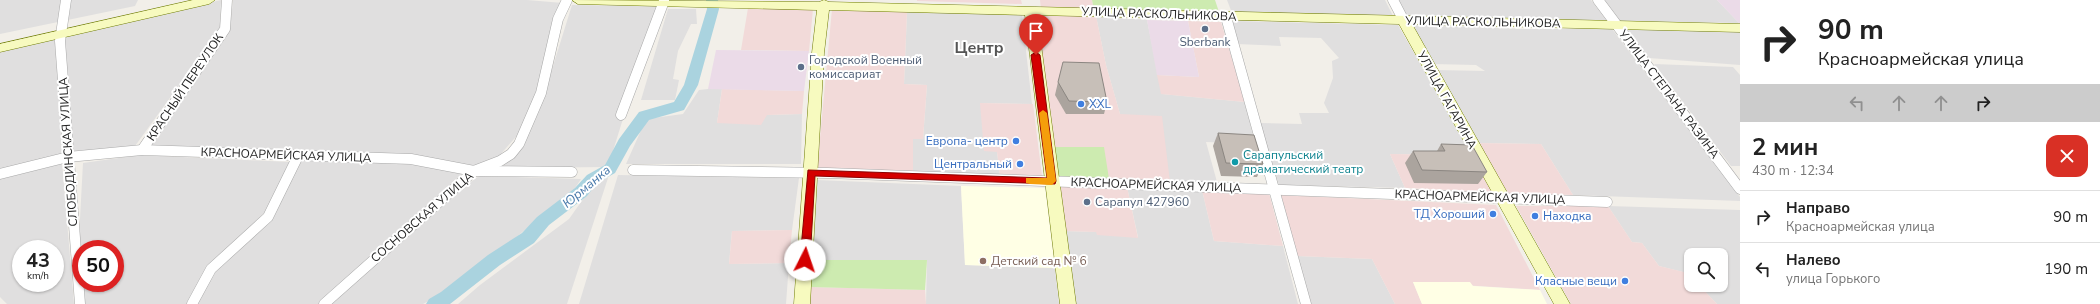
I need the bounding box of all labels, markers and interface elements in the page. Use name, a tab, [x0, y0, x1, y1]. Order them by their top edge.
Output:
street label: УЛИЦА РАСКОЛЬНИКОВА	[1080, 3, 1237, 25]
text: 90 m	[1818, 11, 1884, 49]
street label: УЛИЦА РАСКОЛЬНИКОВА	[1404, 13, 1561, 31]
pin	[1019, 14, 1053, 55]
icon: right	[1752, 16, 1804, 68]
icon: arrive	[1025, 20, 1047, 42]
marker: Sberbank	[1200, 24, 1210, 34]
street label: УЛИЦА СТЕПАНА РАЗИНА	[1615, 25, 1723, 162]
street label: КРАСНЫЙ ПЕРЕУЛОК	[143, 30, 227, 144]
place label: Sberbank	[1179, 34, 1232, 50]
district label: Центр	[954, 37, 1004, 59]
street label: УЛИЦА ГАГАРИНА	[1413, 47, 1481, 152]
text: Красноармейская улица	[1818, 47, 2024, 71]
place label: Городской Военный комиссариат	[809, 52, 922, 82]
marker: Городской Военный комиссариат	[796, 62, 806, 72]
street label: СЛОБОДИНСКАЯ УЛИЦА	[55, 77, 81, 227]
icon: left	[1846, 92, 1868, 114]
icon: ahead	[1888, 92, 1910, 114]
icon: ahead	[1930, 92, 1952, 114]
icon: right	[1972, 92, 1994, 114]
place label: XXL	[1089, 96, 1112, 112]
marker: XXL	[1076, 99, 1086, 109]
text: 2 мин	[1752, 131, 1818, 163]
place label: Европа- центр	[926, 133, 1008, 149]
button: close	[2046, 135, 2088, 177]
marker: Европа- центр	[1011, 136, 1021, 146]
street label: КРАСНОАРМЕЙСКАЯ УЛИЦА	[200, 144, 372, 166]
place label: Сарапульский драматический театр	[1243, 147, 1363, 177]
place label: Центральный	[934, 156, 1012, 172]
marker: Сарапульский драматический театр	[1230, 157, 1240, 167]
marker: Центральный	[1015, 159, 1025, 169]
water label: Юрманка	[559, 161, 615, 212]
text: 430 m · 12:34	[1752, 162, 1834, 180]
street label: СОСНОВСКАЯ УЛИЦА	[367, 168, 477, 266]
street label: КРАСНОАРМЕЙСКАЯ УЛИЦА	[1070, 174, 1242, 196]
street label: КРАСНОАРМЕЙСКАЯ УЛИЦА	[1394, 186, 1566, 208]
place label: Сарапул 427960	[1095, 194, 1189, 210]
marker: Сарапул 427960	[1082, 197, 1092, 207]
text: Направо	[1786, 198, 1850, 218]
place label: ТД Хороший	[1414, 206, 1485, 222]
icon: right	[1752, 206, 1774, 228]
text: 90 m	[2053, 207, 2088, 227]
place label: Находка	[1543, 208, 1592, 224]
marker: ТД Хороший	[1488, 209, 1498, 219]
marker: Находка	[1530, 211, 1540, 221]
text: Красноармейская улица	[1786, 218, 1935, 236]
position arrow	[784, 239, 826, 281]
speed limit sign: 50	[72, 240, 124, 292]
text: 43	[26, 247, 50, 274]
map controls	[1684, 248, 1728, 292]
button: search	[1684, 248, 1728, 292]
text: Налево	[1786, 250, 1841, 270]
place label: Детский сад № 6	[991, 253, 1087, 269]
marker: Детский сад № 6	[978, 256, 988, 266]
icon: left	[1752, 258, 1774, 280]
text: 190 m	[2044, 259, 2088, 279]
text: km/h	[27, 269, 49, 283]
text: улица Горького	[1786, 270, 1880, 288]
place label: Класные вещи	[1535, 273, 1617, 289]
marker: Класные вещи	[1620, 276, 1630, 286]

